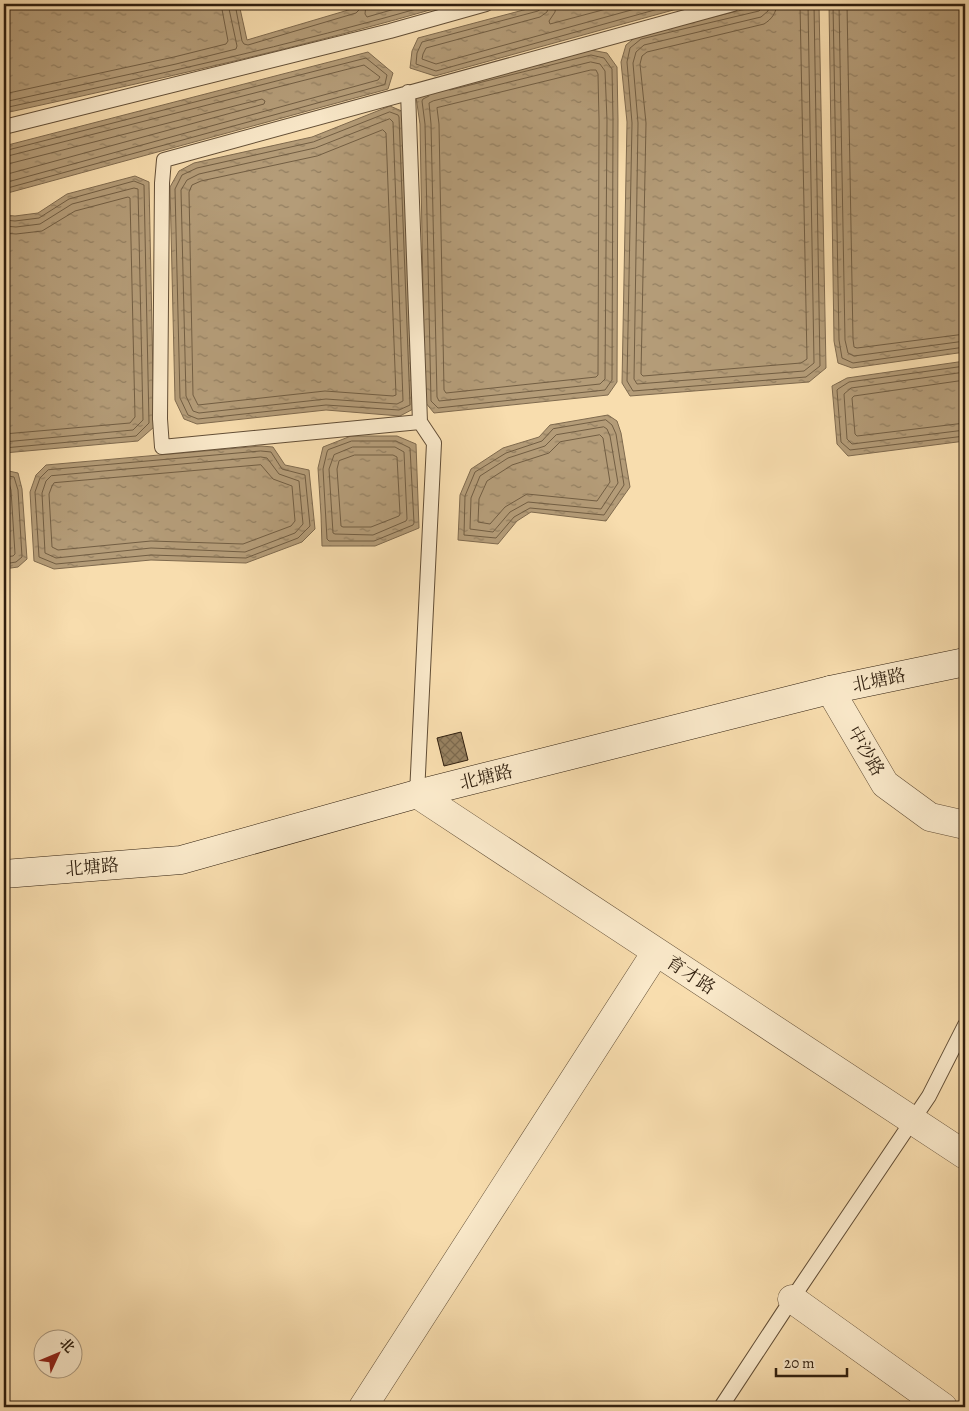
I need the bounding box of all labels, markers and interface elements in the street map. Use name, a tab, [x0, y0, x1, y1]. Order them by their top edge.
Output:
street label: 北塘路	[850, 663, 908, 697]
street label: 中沙路	[842, 722, 890, 780]
street label: 北塘路	[457, 759, 515, 795]
street label: 北塘路	[64, 853, 120, 881]
street label: 育才路	[662, 950, 720, 1000]
north arrow	[32, 1328, 82, 1378]
text: 北	[55, 1334, 79, 1357]
scale bar	[776, 1346, 848, 1378]
text: 20 m	[784, 1353, 815, 1373]

